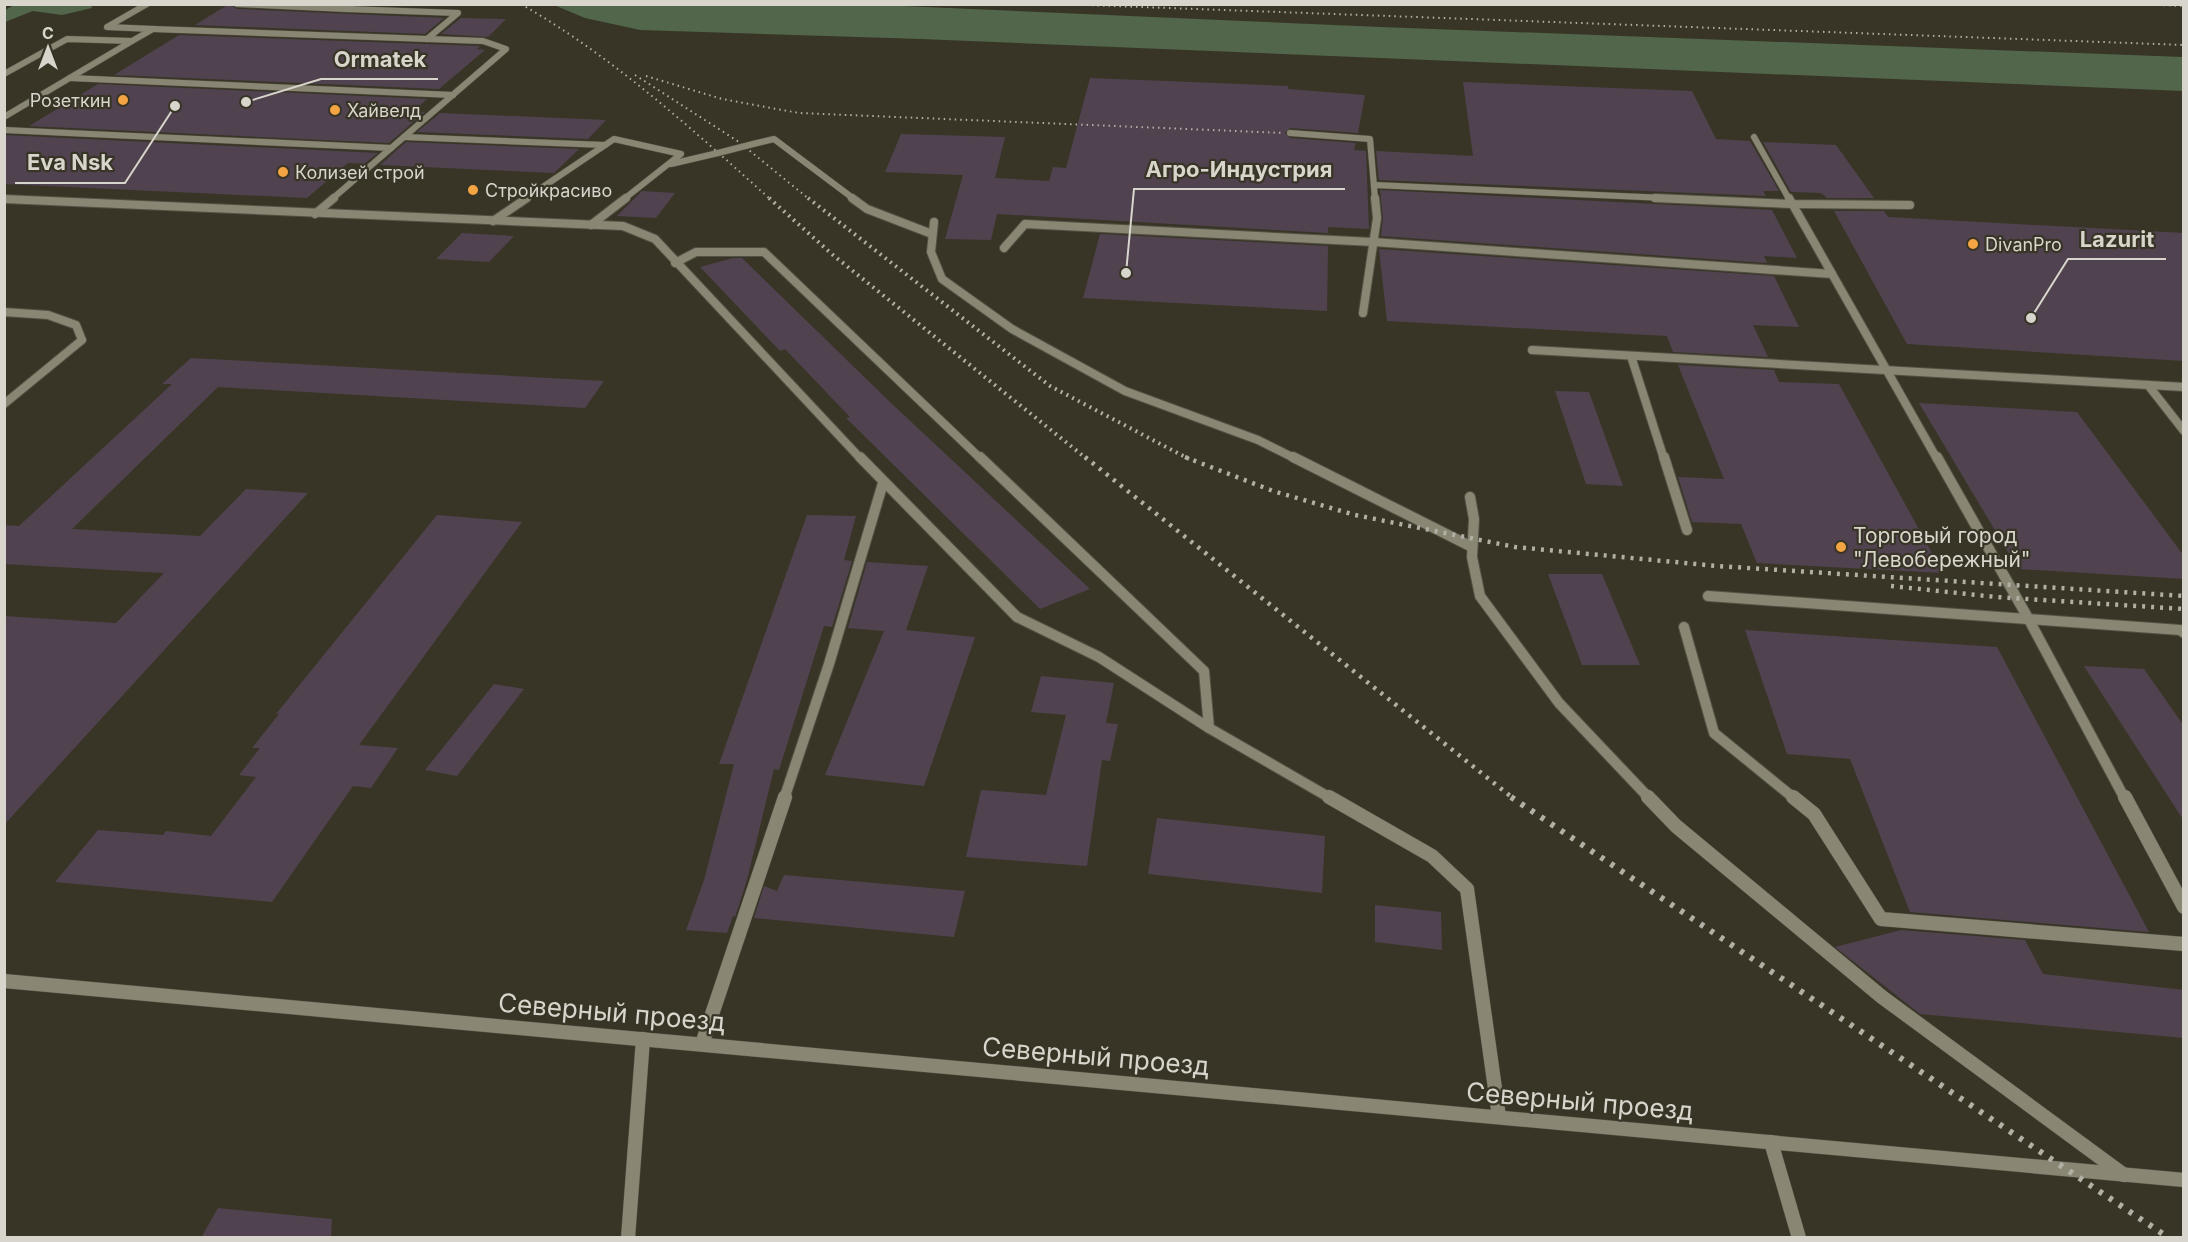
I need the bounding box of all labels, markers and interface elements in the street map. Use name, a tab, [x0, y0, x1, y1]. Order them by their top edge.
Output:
north arrow	[18, 18, 78, 78]
text: С	[42, 23, 54, 43]
callout: Ormatek	[321, 39, 438, 79]
text: Ormatek	[334, 46, 427, 72]
place label: Розеткин	[30, 90, 111, 111]
marker: Розеткин	[116, 93, 130, 107]
place label: Хайвелд	[347, 100, 421, 121]
marker: Хайвелд	[328, 103, 342, 117]
callout: Eva Nsk	[15, 143, 125, 183]
text: Eva Nsk	[27, 149, 113, 175]
callout: Агро-Индустрия	[1134, 149, 1345, 189]
text: Агро-Индустрия	[1146, 156, 1332, 182]
place label: Колизей строй	[295, 162, 425, 183]
marker: Колизей строй	[276, 165, 290, 179]
place label: Стройкрасиво	[485, 180, 612, 201]
marker: Стройкрасиво	[466, 183, 480, 197]
callout: Lazurit	[2068, 219, 2166, 259]
text: Lazurit	[2080, 226, 2154, 252]
place label: DivanPro	[1985, 234, 2062, 255]
marker: DivanPro	[1966, 237, 1980, 251]
place label: Торговый город "Левобережный"	[1853, 523, 2031, 572]
marker: Торговый город "Левобережный"	[1834, 540, 1848, 554]
street label: Северный проезд	[497, 987, 727, 1037]
street label: Северный проезд	[981, 1031, 1211, 1081]
street label: Северный проезд	[1465, 1076, 1695, 1126]

